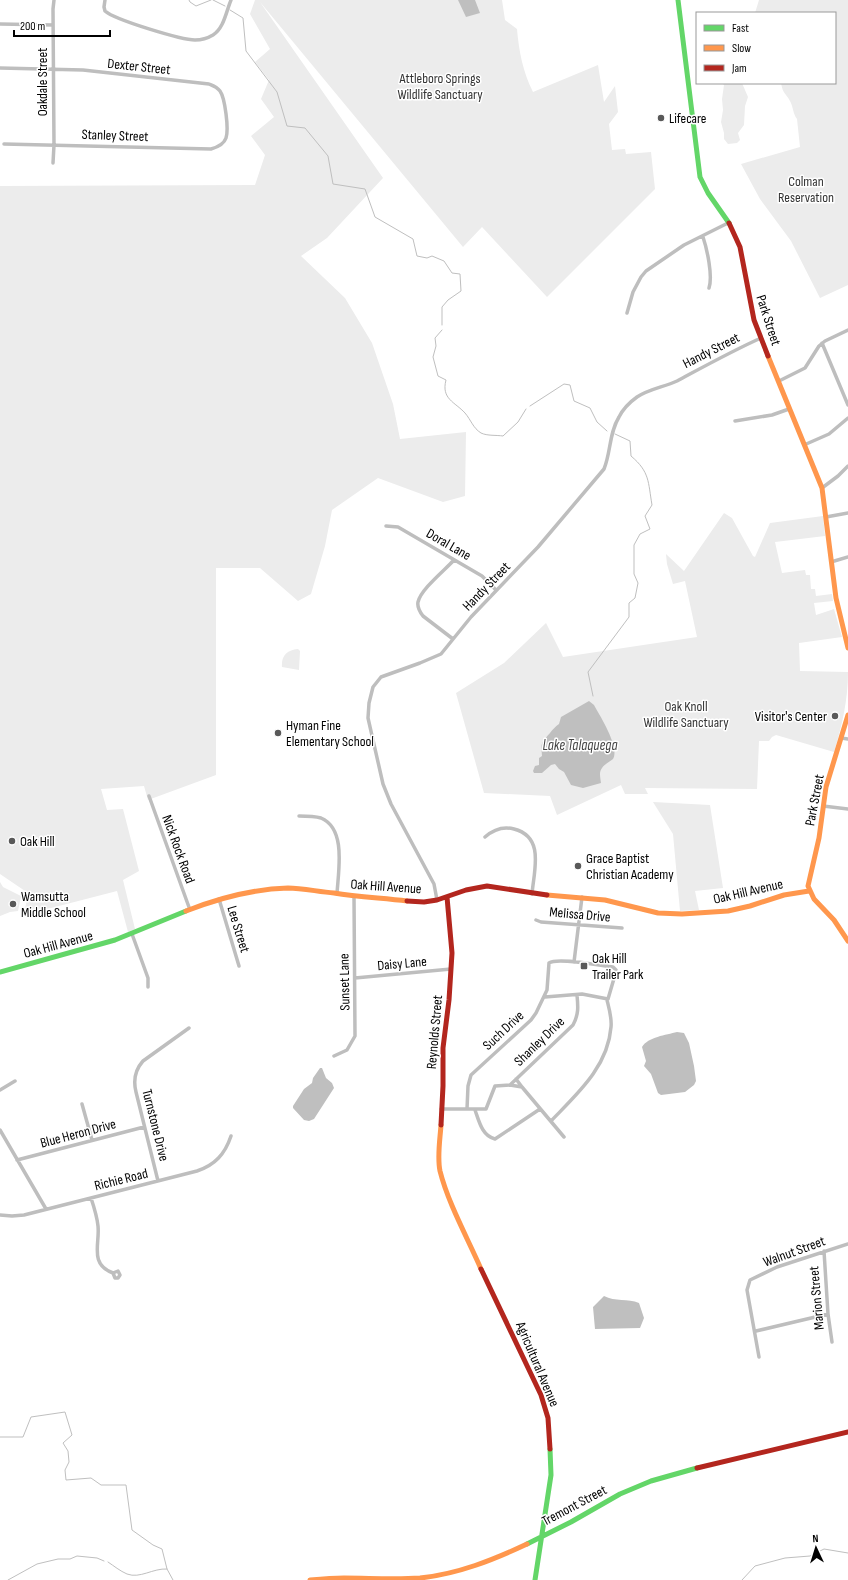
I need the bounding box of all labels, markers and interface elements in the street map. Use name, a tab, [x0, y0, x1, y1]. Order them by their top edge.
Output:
scale bar	[14, 12, 110, 38]
legend	[696, 12, 836, 84]
text: 200 m	[20, 19, 46, 34]
text: Fast	[732, 21, 749, 36]
text: Slow	[732, 41, 751, 56]
street label: Oakdale Street	[34, 48, 51, 116]
street label: Dexter Street	[107, 55, 171, 78]
text: Jam	[731, 61, 747, 76]
park label: Attleboro Springs Wildlife Sanctuary	[397, 70, 483, 103]
place label: Lifecare	[669, 110, 706, 127]
marker: Lifecare	[656, 113, 666, 123]
street label: Stanley Street	[81, 126, 149, 145]
park label: Colman Reservation	[778, 173, 834, 206]
street label: Park Street	[752, 293, 785, 348]
street label: Handy Street	[680, 329, 742, 372]
street label: Doral Lane	[423, 525, 474, 564]
street label: Handy Street	[459, 558, 514, 614]
park label: Oak Knoll Wildlife Sanctuary	[643, 698, 729, 731]
place label: Visitor's Center	[755, 708, 827, 725]
marker: Visitor's Center	[830, 711, 840, 721]
place label: Hyman Fine Elementary School	[286, 717, 374, 750]
marker: Hyman Fine Elementary School	[273, 728, 283, 738]
water label: Lake Talaquega	[542, 736, 618, 755]
street label: Park Street	[801, 773, 828, 827]
street label: Nick Rock Road	[158, 813, 199, 886]
place label: Oak Hill	[20, 833, 55, 850]
marker: Oak Hill	[7, 836, 17, 846]
place label: Grace Baptist Christian Academy	[586, 850, 674, 883]
marker: Grace Baptist Christian Academy	[573, 861, 583, 871]
street label: Oak Hill Avenue	[712, 875, 785, 908]
street label: Oak Hill Avenue	[350, 876, 422, 897]
place label: Wamsutta Middle School	[21, 888, 86, 921]
marker: Wamsutta Middle School	[8, 899, 18, 909]
street label: Melissa Drive	[549, 903, 611, 926]
street label: Lee Street	[223, 904, 254, 955]
street label: Oak Hill Avenue	[22, 927, 95, 962]
place label: Oak Hill Trailer Park	[592, 950, 644, 983]
street label: Sunset Lane	[336, 953, 353, 1011]
street label: Daisy Lane	[377, 953, 427, 974]
marker: Oak Hill Trailer Park	[579, 961, 589, 971]
street label: Reynolds Street	[423, 994, 446, 1070]
street label: Such Drive	[479, 1007, 527, 1054]
street label: Shanley Drive	[511, 1013, 568, 1070]
street label: Turnstone Drive	[138, 1087, 173, 1163]
street label: Blue Heron Drive	[38, 1115, 118, 1152]
street label: Richie Road	[93, 1165, 150, 1194]
street label: Walnut Street	[761, 1232, 827, 1271]
street label: Marion Street	[805, 1265, 828, 1331]
street label: Agricultural Avenue	[512, 1318, 563, 1409]
street label: Tremont Street	[539, 1481, 610, 1530]
north arrow	[796, 1528, 836, 1568]
text: N	[812, 1532, 819, 1545]

